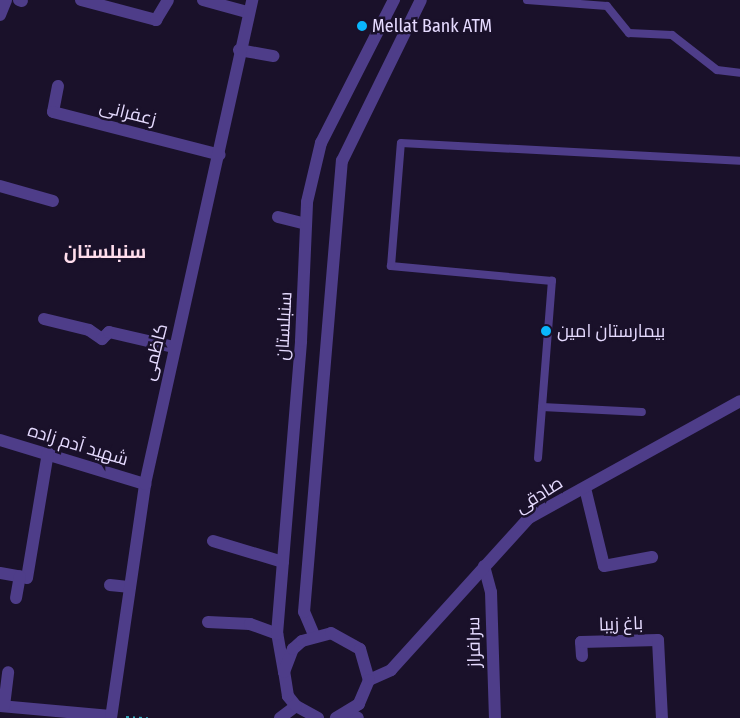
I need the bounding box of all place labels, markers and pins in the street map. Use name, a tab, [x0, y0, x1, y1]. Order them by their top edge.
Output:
place label: Mellat Bank ATM	[372, 15, 492, 37]
marker: Mellat Bank ATM	[356, 20, 368, 32]
place label: بیمارستان امین	[557, 320, 665, 342]
marker: بیمارستان امین	[539, 324, 553, 338]

